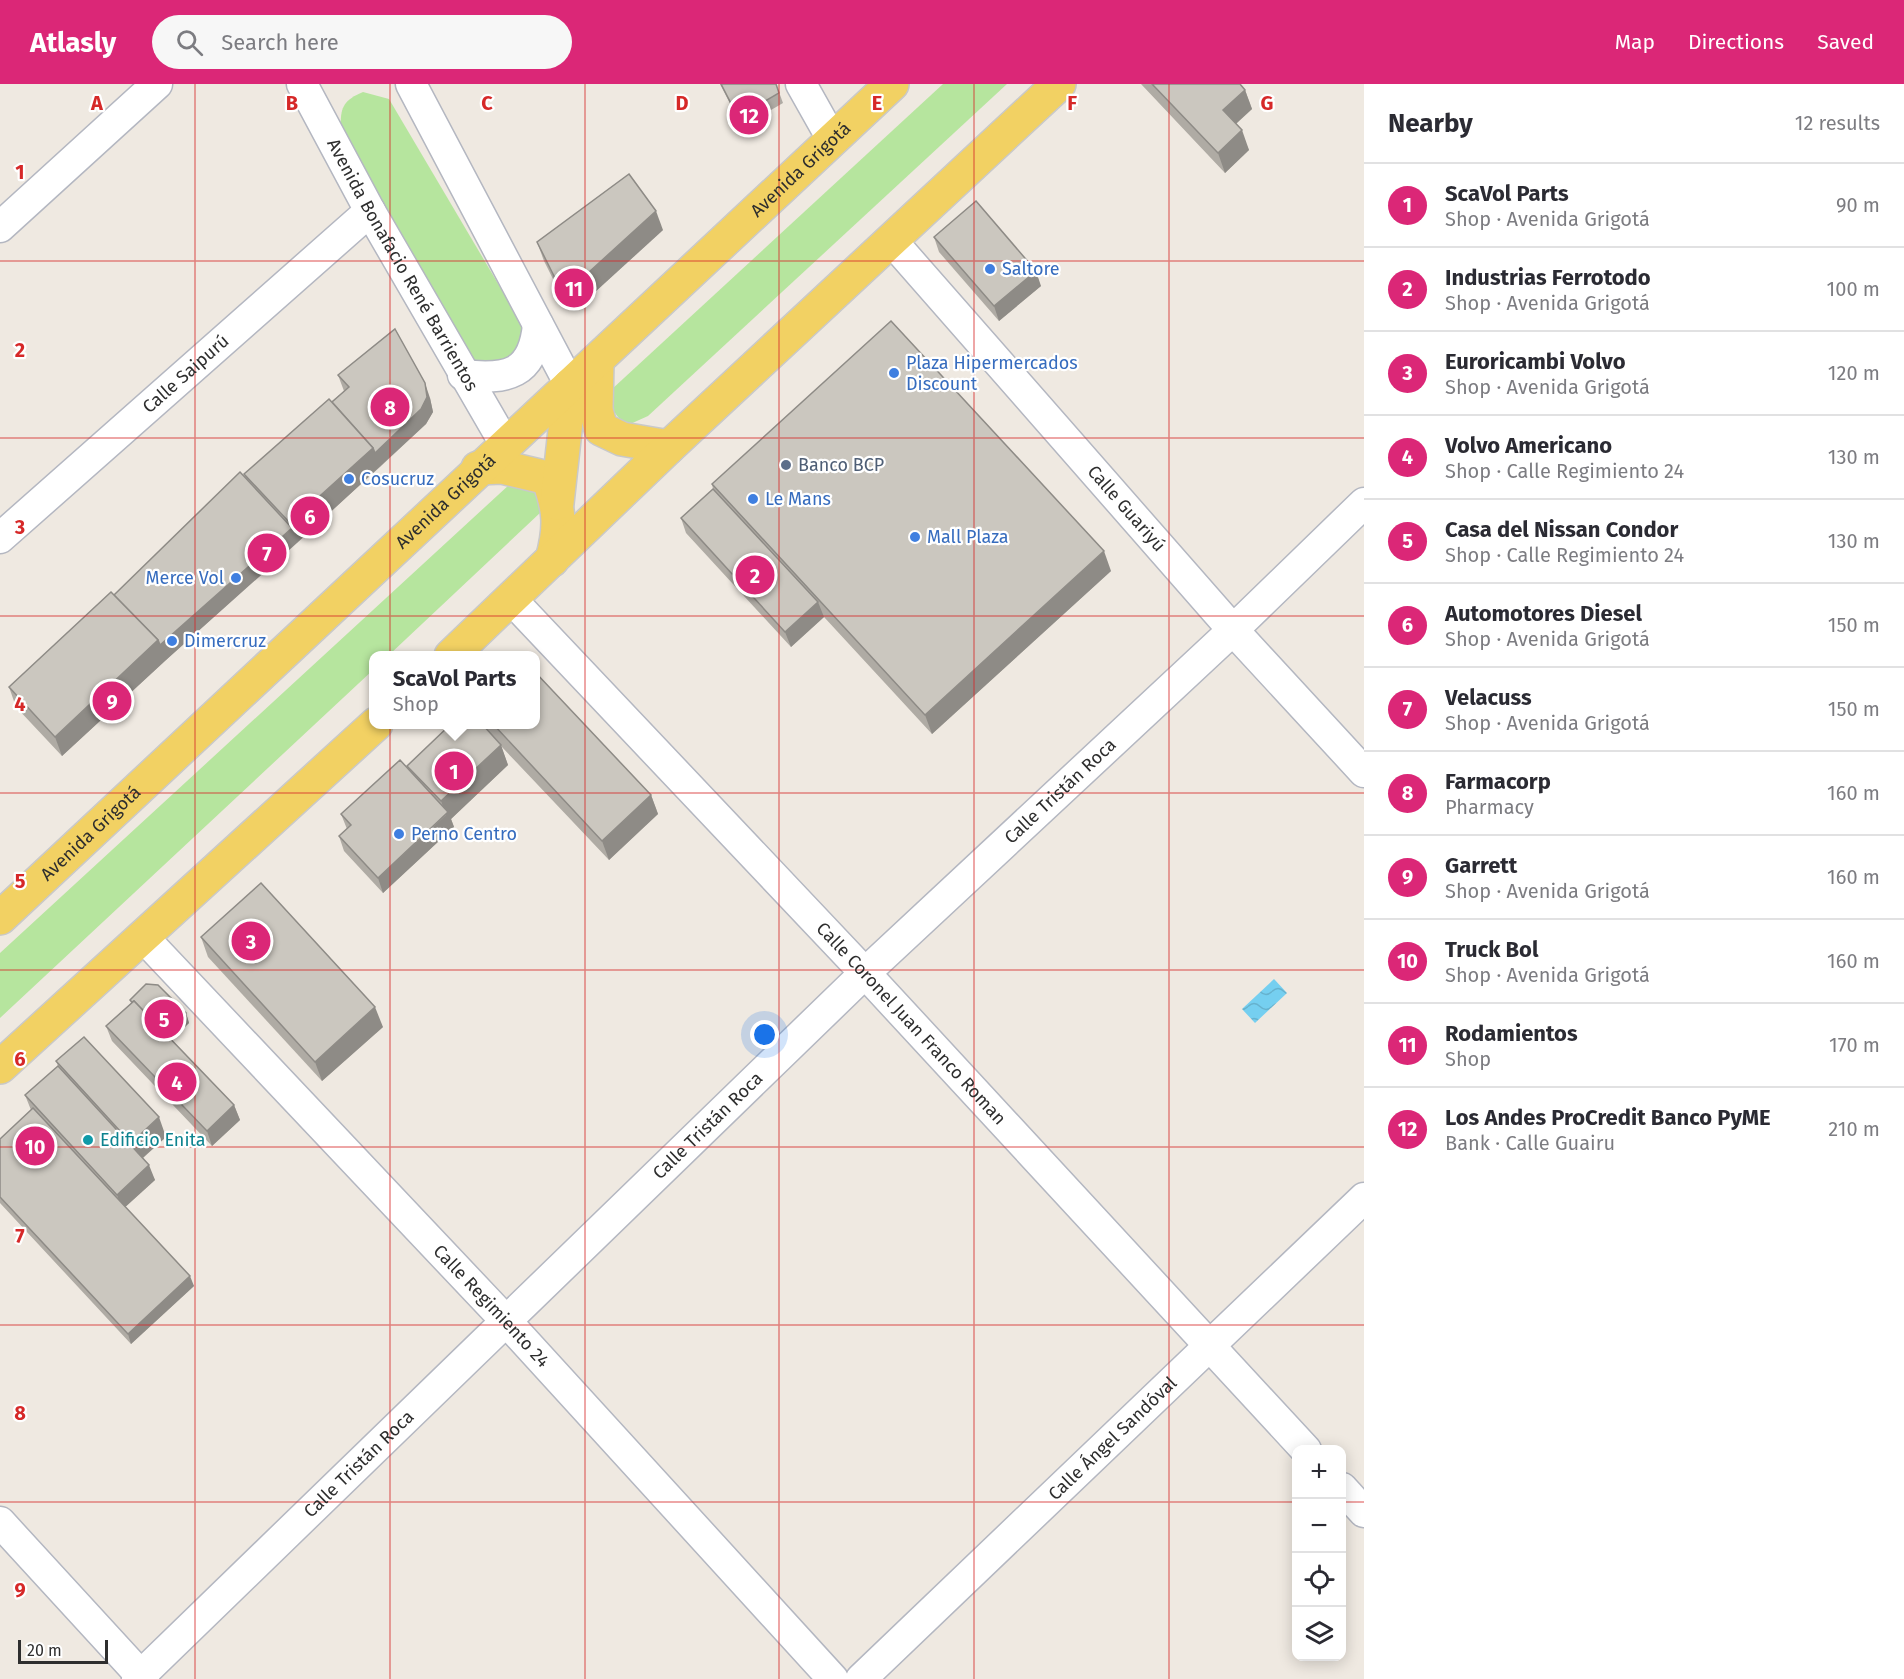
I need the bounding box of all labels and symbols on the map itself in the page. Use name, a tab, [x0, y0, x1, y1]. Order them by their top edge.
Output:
text: A	[90, 91, 104, 115]
text: B	[286, 91, 298, 115]
text: C	[481, 91, 493, 115]
text: D	[675, 91, 689, 115]
text: E	[872, 91, 882, 115]
text: F	[1067, 91, 1077, 115]
text: G	[1261, 91, 1273, 115]
pin: 12	[730, 93, 768, 138]
street label: Avenida Grigotá	[746, 117, 855, 222]
street label: Avenida Bonafacio René Barrientos	[322, 135, 483, 395]
text: 1	[15, 160, 25, 184]
place label: Saltore	[1002, 258, 1060, 280]
marker: Saltore	[983, 262, 997, 276]
pin: 11	[554, 266, 594, 310]
street label: Calle Saipurú	[138, 330, 234, 418]
text: 2	[15, 338, 25, 362]
place label: Plaza Hipermercados Discount	[906, 352, 1078, 395]
marker: Plaza Hipermercados Discount	[887, 366, 901, 380]
pin: 8	[370, 384, 410, 430]
street label: Avenida Grigotá	[391, 449, 500, 554]
place label: Banco BCP	[798, 454, 884, 476]
marker: Banco BCP	[779, 458, 793, 472]
street label: Calle Guariyú	[1083, 461, 1170, 556]
place label: Cosucruz	[361, 468, 434, 490]
marker: Cosucruz	[342, 472, 356, 486]
place label: Le Mans	[765, 488, 831, 510]
marker: Le Mans	[746, 492, 760, 506]
pin: 6	[290, 494, 330, 538]
text: 3	[14, 515, 25, 539]
place label: Mall Plaza	[927, 526, 1009, 548]
pin: 7	[248, 530, 286, 576]
marker: Mall Plaza	[908, 530, 922, 544]
pin: 2	[736, 552, 774, 598]
place label: Merce Vol	[146, 567, 224, 589]
marker: Merce Vol	[229, 571, 243, 585]
place label: Dimercruz	[184, 630, 266, 652]
marker: Dimercruz	[165, 634, 179, 648]
pin: 9	[92, 678, 132, 724]
text: 4	[14, 692, 26, 716]
street label: Calle Tristán Roca	[1000, 734, 1121, 848]
pin: 1	[434, 748, 474, 794]
street label: Avenida Grigotá	[36, 781, 145, 885]
place label: Perno Centro	[411, 823, 517, 845]
marker: Perno Centro	[392, 827, 406, 841]
text: 5	[15, 869, 26, 893]
pin: 3	[232, 918, 270, 964]
street label: Calle Coronel Juan Franco Roman	[812, 918, 1011, 1129]
pin: 5	[144, 996, 184, 1042]
your location	[750, 1020, 779, 1049]
text: 6	[14, 1047, 26, 1071]
pin: 4	[158, 1060, 196, 1104]
street label: Calle Tristán Roca	[648, 1067, 767, 1184]
pin: 10	[15, 1124, 54, 1168]
place label: Edificio Enita	[100, 1129, 206, 1151]
marker: Edificio Enita	[81, 1133, 95, 1147]
text: 7	[15, 1224, 25, 1248]
street label: Calle Regimiento 24	[429, 1240, 554, 1372]
street label: Calle Ángel Sandóval	[1044, 1372, 1181, 1505]
text: 8	[14, 1401, 26, 1425]
street label: Calle Tristán Roca	[299, 1406, 418, 1522]
text: 9	[14, 1578, 26, 1602]
scale bar	[18, 1637, 108, 1664]

